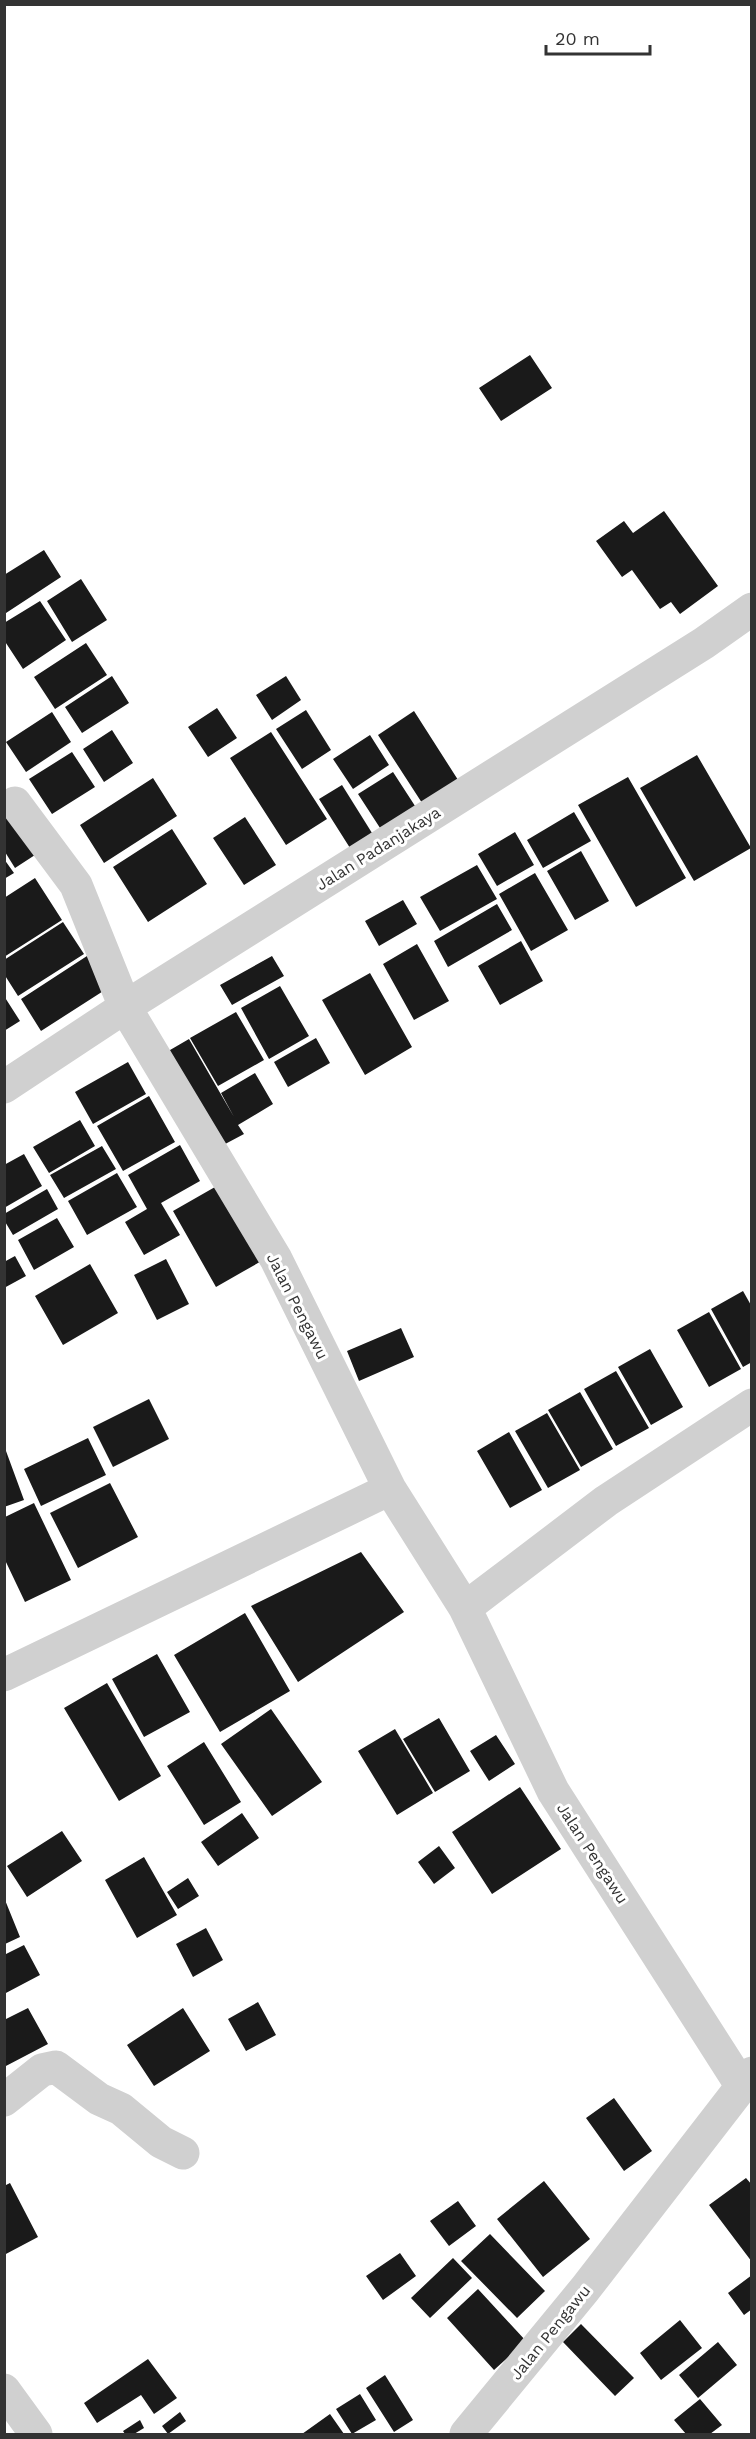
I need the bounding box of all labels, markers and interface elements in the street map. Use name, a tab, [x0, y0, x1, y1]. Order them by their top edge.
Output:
scale bar	[546, 18, 650, 56]
text: 20 m	[555, 28, 600, 49]
street label: Jalan Padanjakaya	[313, 803, 444, 894]
street label: Jalan Pengawu	[263, 1250, 332, 1362]
street label: Jalan Pengawu	[553, 1799, 632, 1907]
street label: Jalan Pengawu	[506, 2281, 594, 2384]

